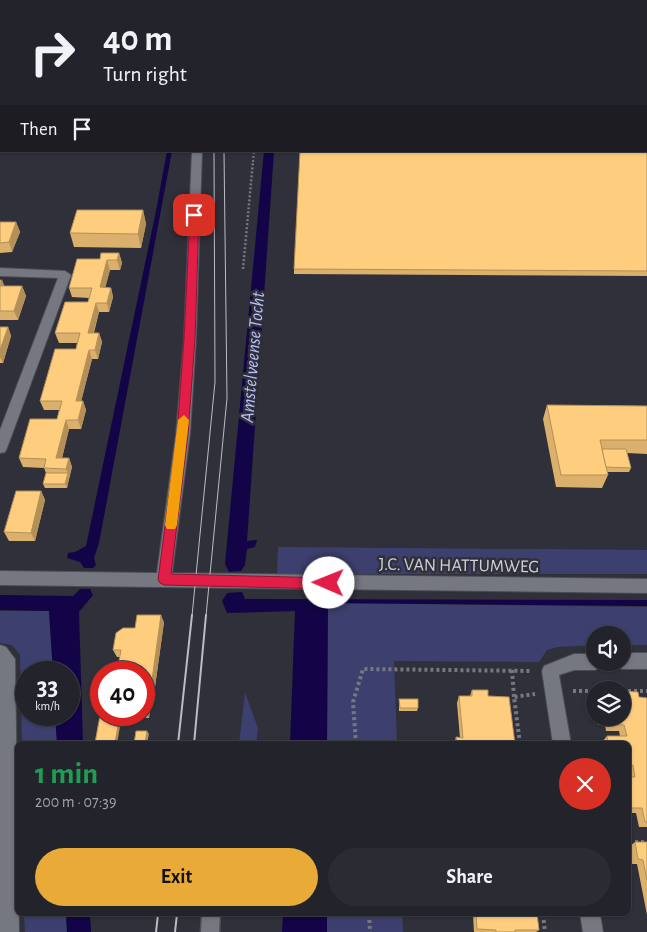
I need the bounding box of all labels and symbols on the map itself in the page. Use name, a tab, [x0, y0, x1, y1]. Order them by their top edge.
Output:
pin	[173, 194, 215, 236]
water label: Amstelveense Tocht	[238, 290, 268, 424]
position arrow	[302, 556, 354, 608]
street label: J.C. VAN HATTUMWEG	[379, 556, 539, 576]
speed limit sign: 40	[90, 661, 155, 726]

